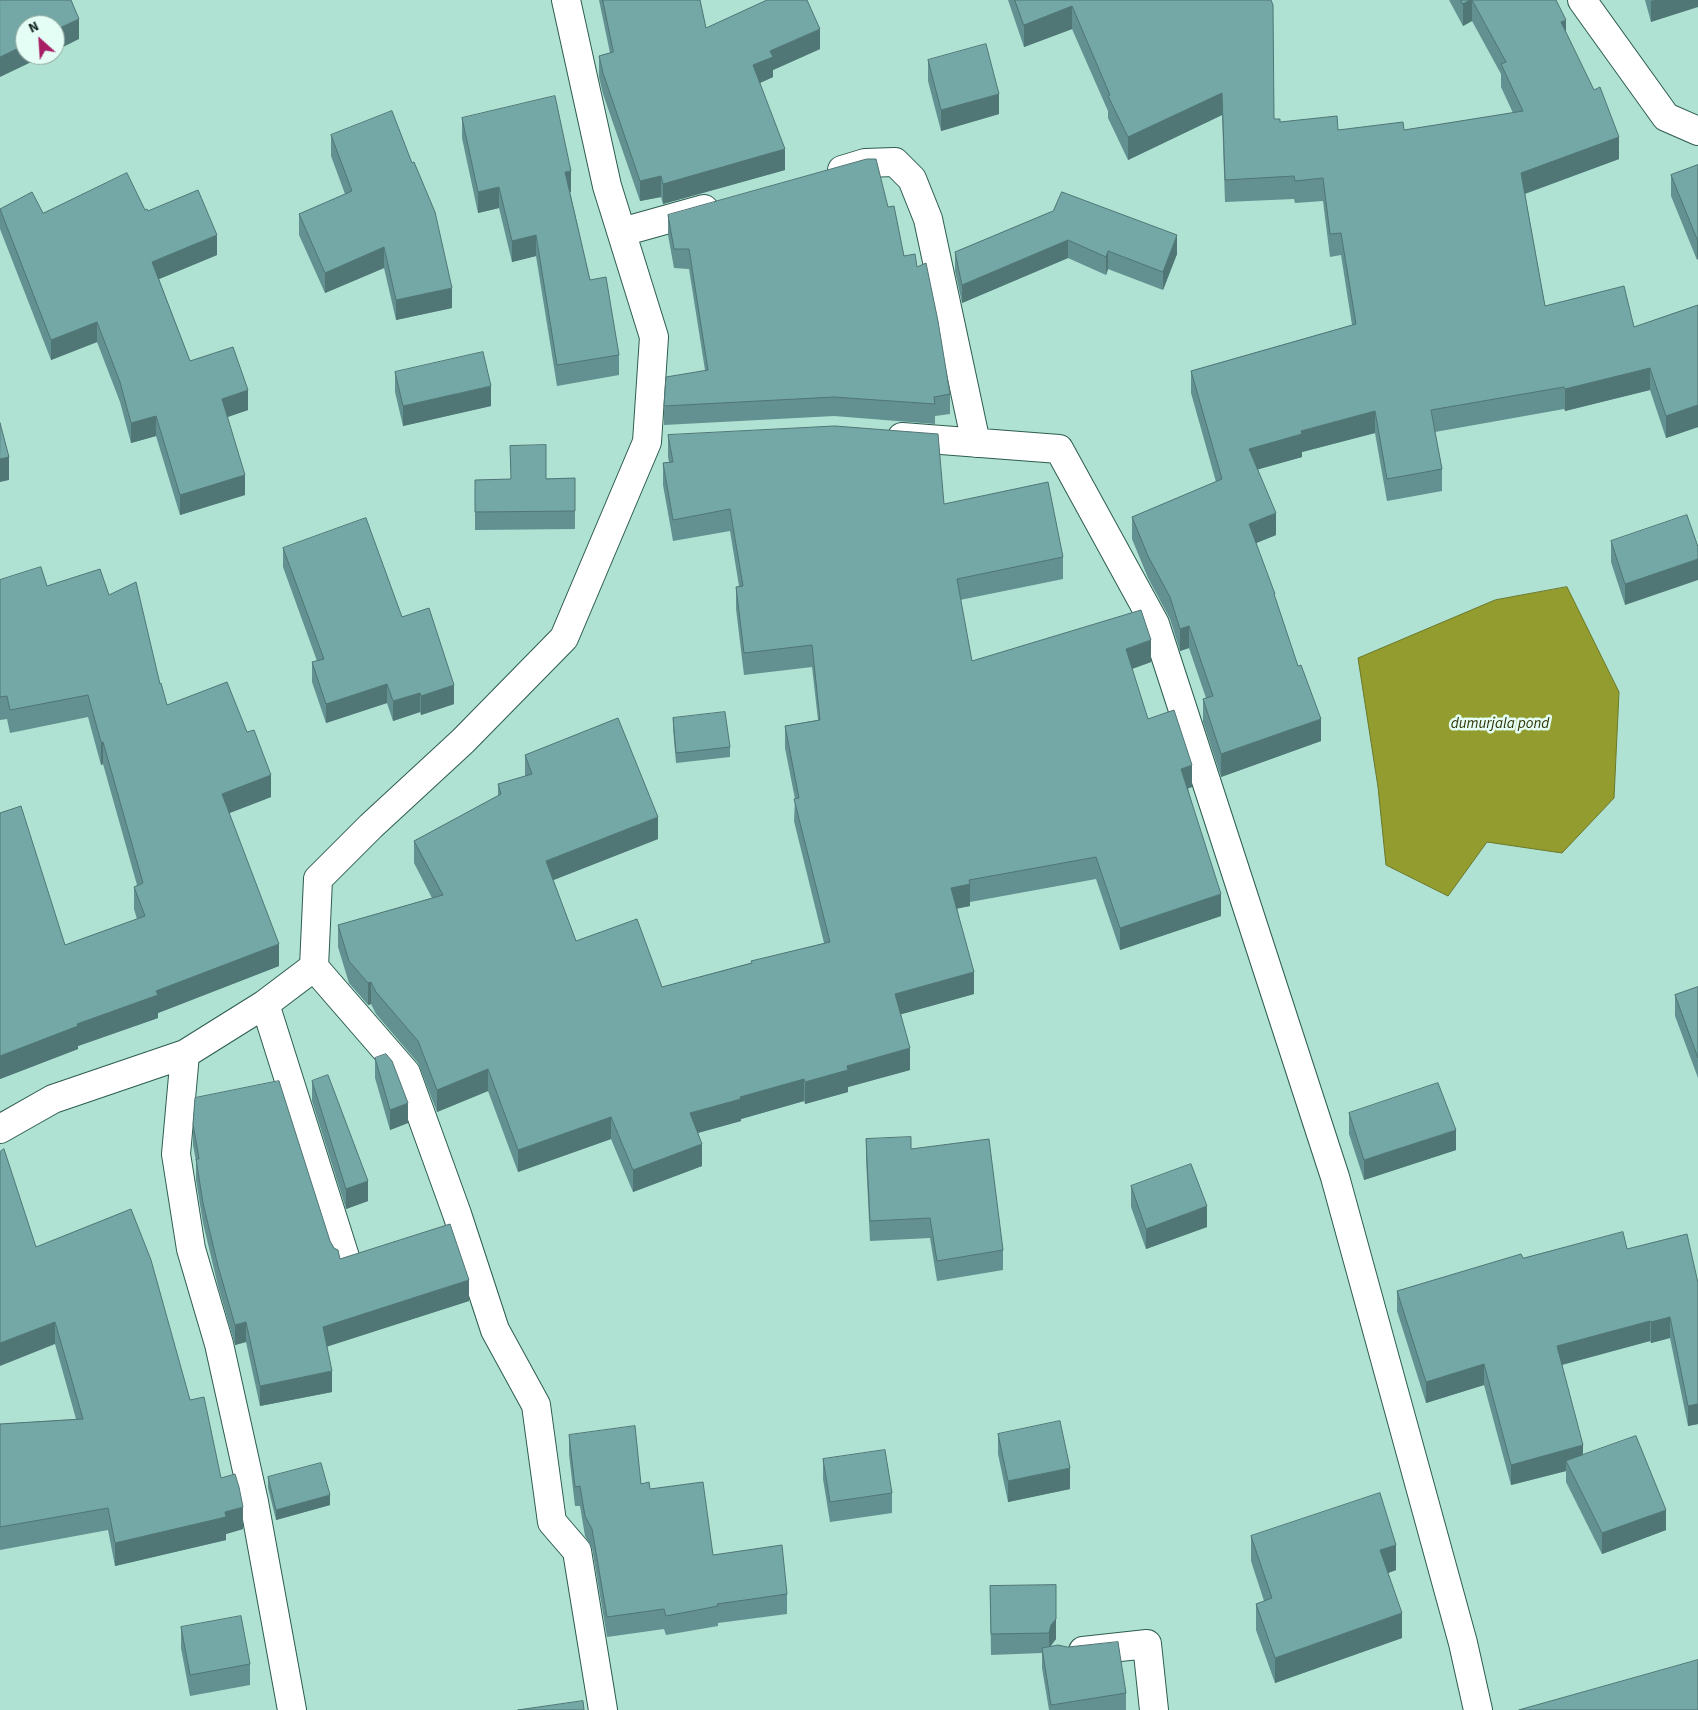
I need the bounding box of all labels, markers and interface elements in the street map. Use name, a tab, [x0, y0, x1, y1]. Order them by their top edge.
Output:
north arrow	[15, 15, 65, 65]
text: N	[25, 16, 42, 38]
water label: dumurjala pond	[1451, 716, 1549, 734]

